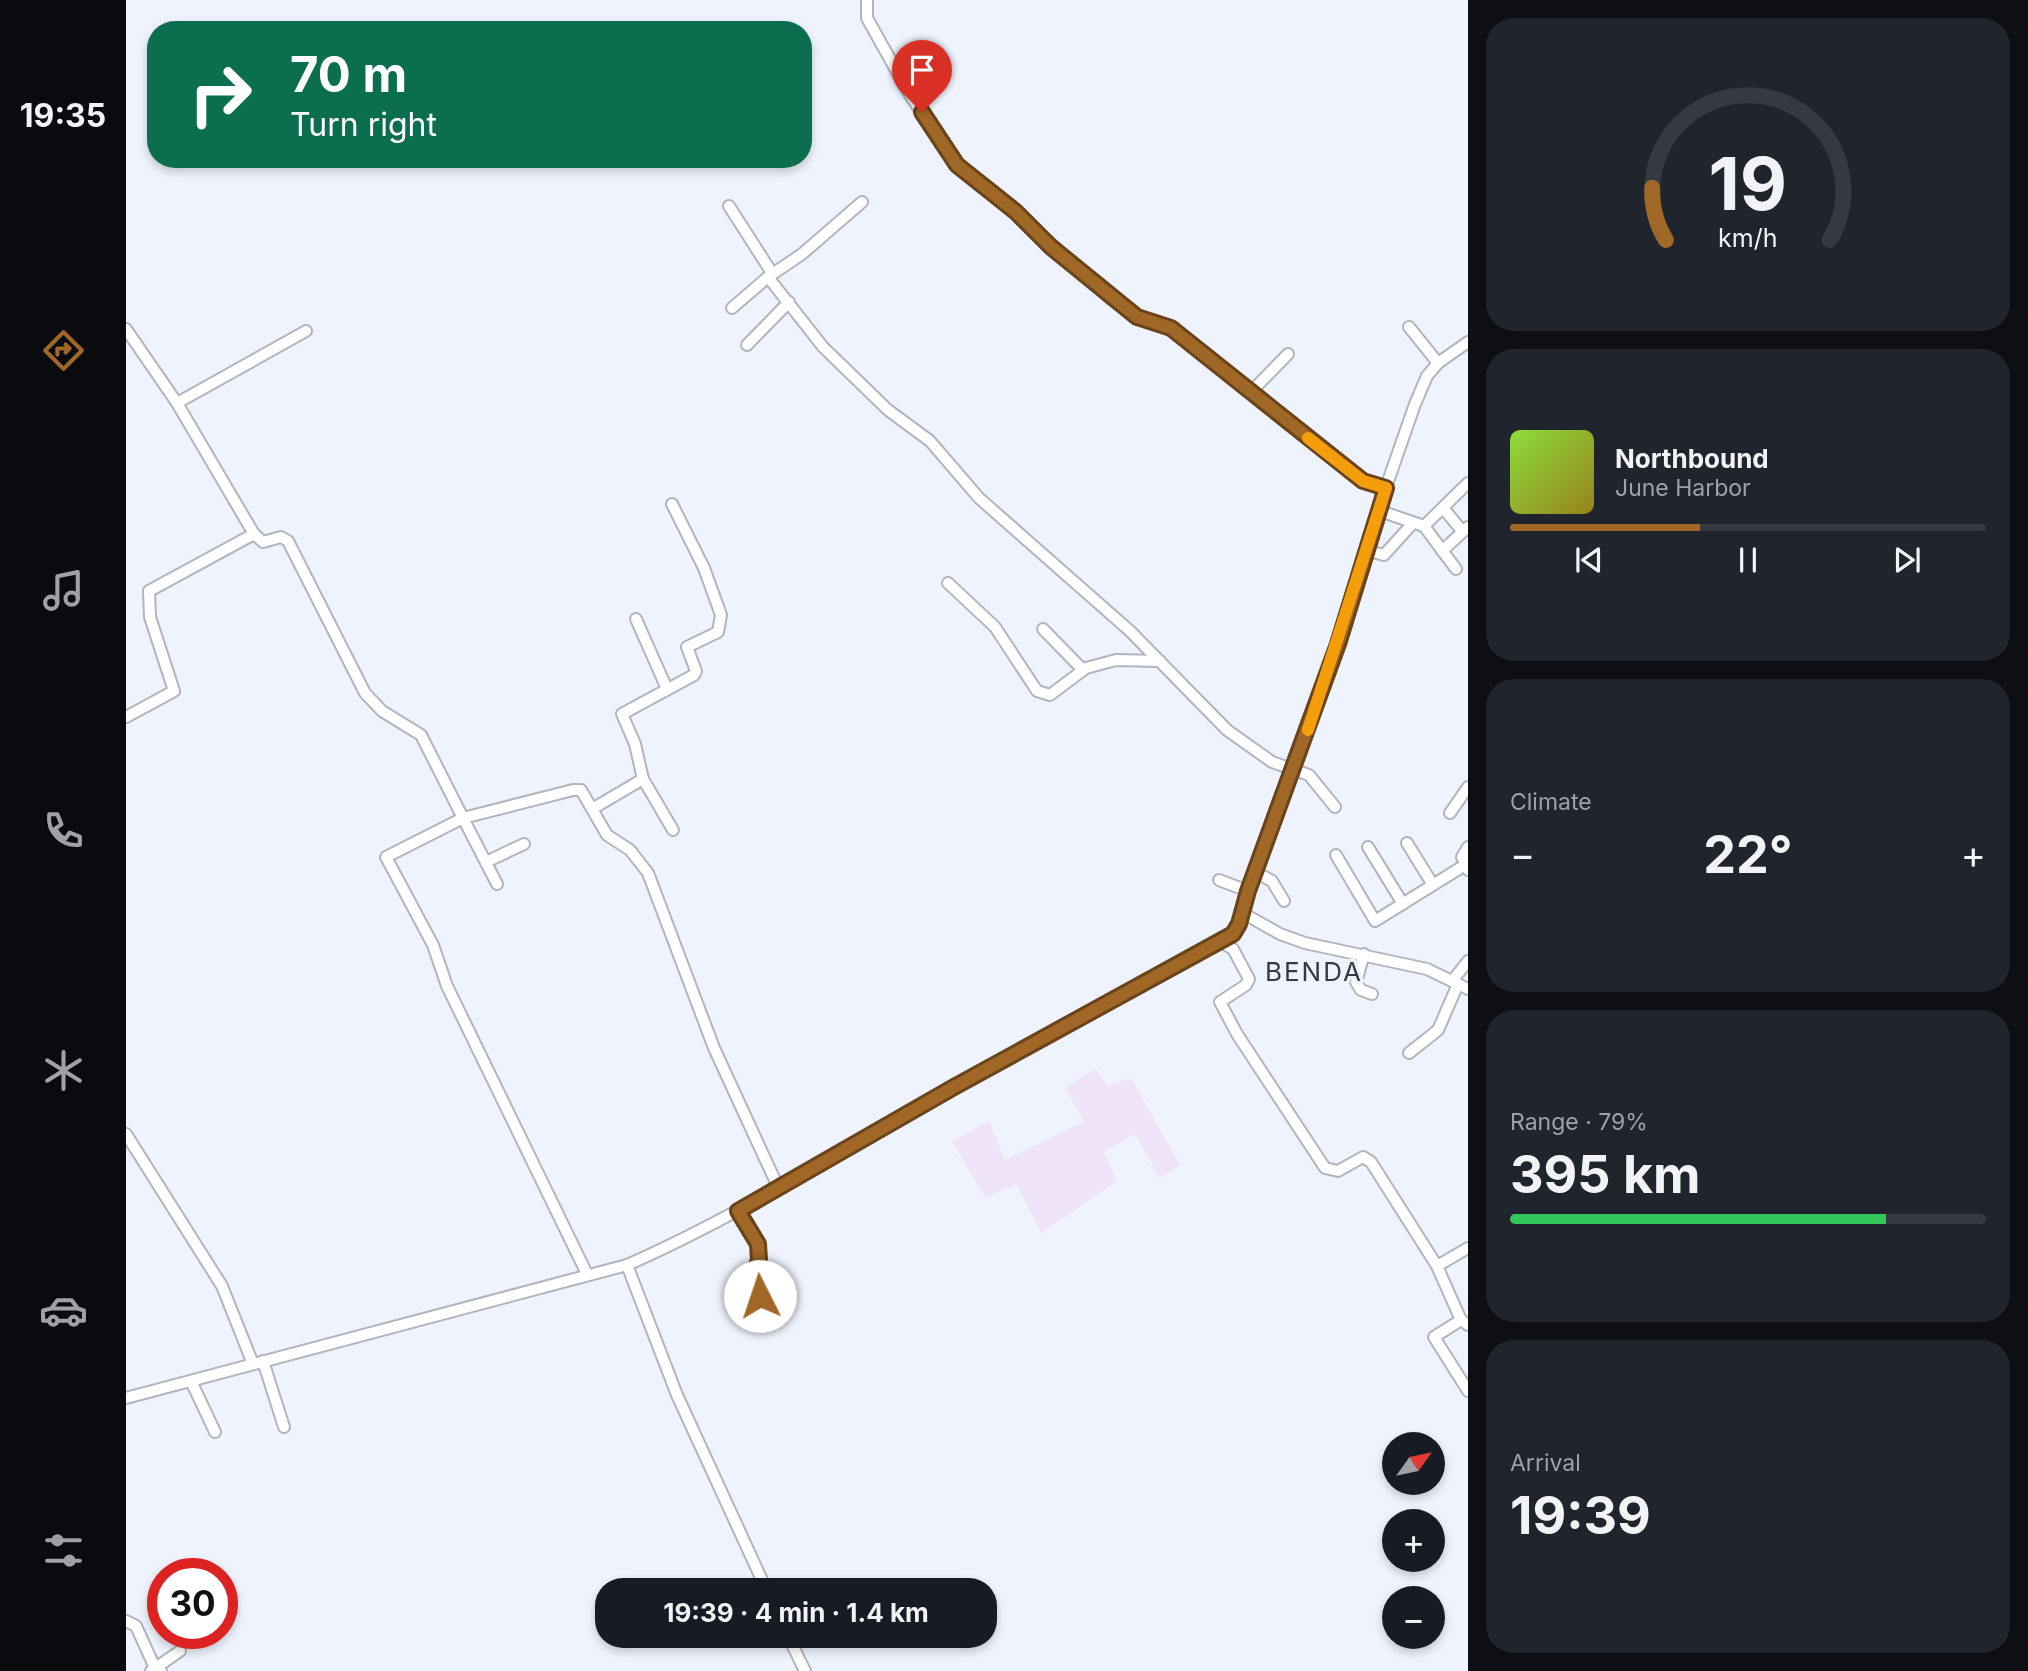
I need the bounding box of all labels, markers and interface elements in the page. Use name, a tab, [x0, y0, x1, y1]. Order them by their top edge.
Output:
pin	[892, 40, 952, 112]
text: 70 m	[290, 45, 407, 104]
icon: right	[175, 49, 266, 140]
icon: arrive	[903, 51, 941, 89]
text: 19:35	[20, 96, 106, 135]
text: Turn right	[290, 105, 437, 144]
text: 19	[1709, 140, 1787, 229]
text: km/h	[1718, 223, 1778, 253]
icon: directions	[39, 326, 88, 375]
text: Northbound	[1615, 443, 1769, 474]
text: June Harbor	[1615, 474, 1751, 502]
icon: previous	[1570, 541, 1608, 579]
icon: pause	[1729, 541, 1767, 579]
icon: next	[1888, 541, 1926, 579]
icon: music	[39, 566, 88, 615]
text: Climate	[1510, 788, 1592, 816]
icon: phone	[39, 806, 88, 855]
text: 22°	[1703, 823, 1793, 886]
text: −	[1510, 831, 1535, 877]
text: +	[1961, 831, 1986, 877]
district label: BENDA	[1265, 956, 1363, 987]
icon: climate	[39, 1046, 88, 1095]
text: Range · 79%	[1510, 1108, 1648, 1136]
text: 395 km	[1510, 1143, 1701, 1206]
position arrow	[723, 1259, 797, 1333]
icon: car	[39, 1286, 88, 1335]
north arrow	[1382, 1432, 1446, 1494]
map controls	[1382, 1432, 1445, 1649]
text: Arrival	[1510, 1449, 1581, 1477]
text: 19:39	[1510, 1484, 1651, 1547]
button: +	[1382, 1509, 1445, 1572]
icon: filters	[39, 1526, 88, 1575]
speed limit sign: 30	[147, 1558, 238, 1649]
button: −	[1382, 1586, 1445, 1649]
text: 19:39 · 4 min · 1.4 km	[663, 1597, 929, 1628]

